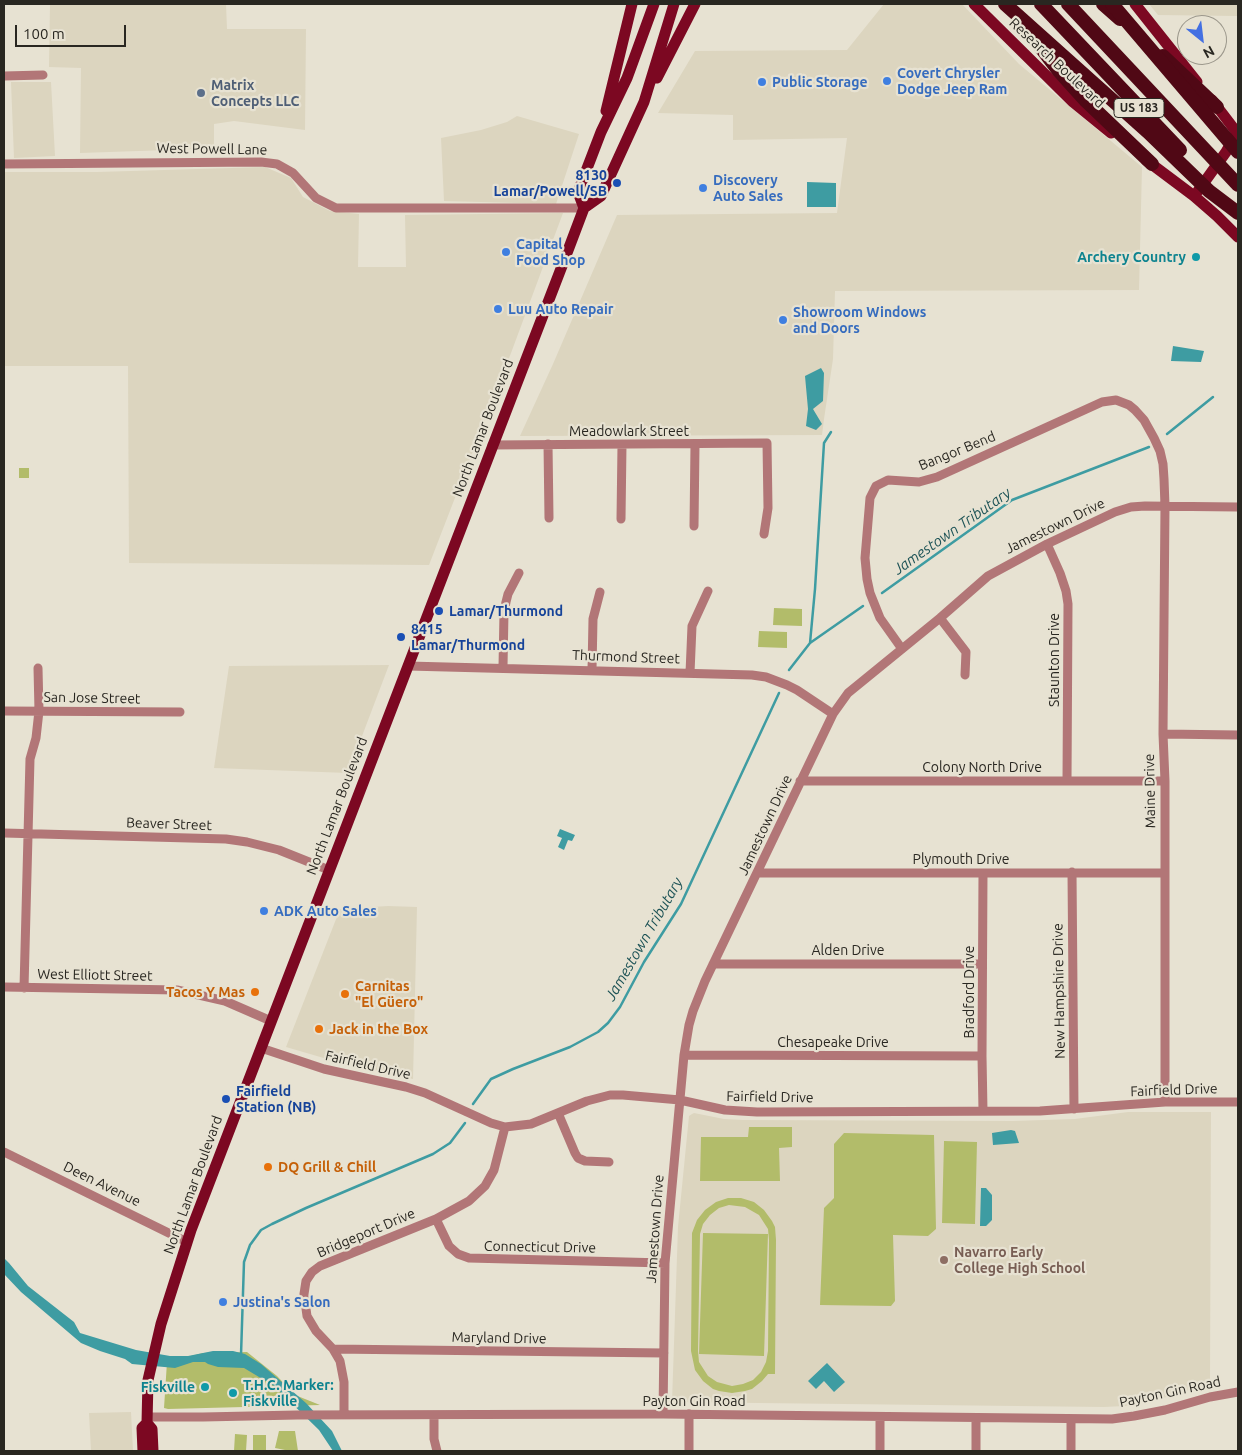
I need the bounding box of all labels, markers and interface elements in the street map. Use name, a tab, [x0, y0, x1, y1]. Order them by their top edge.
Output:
street label: Research Boulevard	[1006, 14, 1108, 112]
scale bar	[18, 15, 129, 47]
north arrow	[1177, 15, 1227, 65]
text: 100 m	[23, 25, 65, 42]
text: N	[1200, 43, 1217, 62]
place label: Covert Chrysler Dodge Jeep Ram	[897, 65, 1007, 98]
place label: Public Storage	[772, 74, 868, 90]
marker: Covert Chrysler Dodge Jeep Ram	[881, 75, 893, 87]
marker: Public Storage	[756, 76, 768, 88]
place label: Matrix Concepts LLC	[211, 77, 299, 110]
marker: Matrix Concepts LLC	[195, 87, 207, 99]
road number: US 183	[1114, 99, 1164, 118]
street label: West Powell Lane	[156, 140, 268, 158]
place label: 8130 Lamar/Powell/SB	[494, 167, 607, 200]
place label: Discovery Auto Sales	[713, 172, 783, 204]
marker: 8130 Lamar/Powell/SB	[611, 177, 623, 189]
marker: Discovery Auto Sales	[697, 182, 709, 194]
place label: Capital Food Shop	[516, 236, 585, 268]
marker: Capital Food Shop	[500, 246, 512, 258]
place label: Archery Country	[1077, 249, 1186, 265]
marker: Archery Country	[1190, 251, 1202, 263]
place label: Luu Auto Repair	[508, 301, 614, 317]
marker: Luu Auto Repair	[492, 303, 504, 315]
place label: Showroom Windows and Doors	[793, 304, 926, 336]
marker: Showroom Windows and Doors	[777, 314, 789, 326]
street label: North Lamar Boulevard	[449, 357, 517, 499]
street label: Meadowlark Street	[569, 423, 689, 439]
street label: Bangor Bend	[916, 428, 998, 474]
water label: Jamestown Tributary	[890, 484, 1014, 578]
street label: Jamestown Drive	[1002, 495, 1108, 557]
place label: Lamar/Thurmond	[449, 603, 563, 619]
marker: Lamar/Thurmond	[433, 605, 445, 617]
street label: Staunton Drive	[1046, 613, 1062, 707]
place label: 8415 Lamar/Thurmond	[411, 621, 525, 654]
marker: 8415 Lamar/Thurmond	[395, 631, 407, 643]
street label: Thurmond Street	[572, 647, 680, 667]
street label: San Jose Street	[43, 689, 141, 707]
street label: North Lamar Boulevard	[303, 735, 371, 877]
street label: Maine Drive	[1141, 753, 1159, 829]
street label: Colony North Drive	[922, 759, 1042, 775]
street label: Jamestown Drive	[734, 772, 796, 878]
street label: Beaver Street	[126, 814, 212, 834]
street label: Plymouth Drive	[913, 851, 1009, 867]
water label: Jamestown Tributary	[601, 874, 687, 1004]
place label: ADK Auto Sales	[274, 903, 377, 919]
marker: ADK Auto Sales	[258, 905, 270, 917]
street label: New Hampshire Drive	[1049, 923, 1069, 1059]
street label: Alden Drive	[812, 942, 884, 958]
street label: Bradford Drive	[961, 946, 977, 1038]
street label: West Elliott Street	[37, 966, 153, 984]
place label: Carnitas "El Güero"	[355, 978, 423, 1010]
place label: Tacos Y Mas	[166, 984, 245, 1000]
marker: Tacos Y Mas	[249, 986, 261, 998]
marker: Carnitas "El Güero"	[339, 988, 351, 1000]
place label: Jack in the Box	[329, 1021, 428, 1037]
marker: Jack in the Box	[313, 1023, 325, 1035]
street label: Chesapeake Drive	[777, 1034, 889, 1050]
street label: Fairfield Drive	[324, 1047, 412, 1083]
street label: Fairfield Drive	[1130, 1080, 1218, 1100]
place label: Fairfield Station (NB)	[236, 1083, 316, 1116]
street label: Fairfield Drive	[726, 1088, 814, 1106]
marker: Fairfield Station (NB)	[220, 1093, 232, 1105]
street label: North Lamar Boulevard	[160, 1113, 226, 1257]
street label: Deen Avenue	[61, 1158, 143, 1210]
place label: DQ Grill & Chill	[278, 1159, 376, 1175]
marker: DQ Grill & Chill	[262, 1161, 274, 1173]
street label: Jamestown Drive	[643, 1174, 667, 1284]
street label: Bridgeport Drive	[314, 1205, 418, 1261]
street label: Connecticut Drive	[484, 1238, 596, 1256]
place label: Navarro Early College High School	[954, 1244, 1085, 1276]
marker: Navarro Early College High School	[938, 1254, 950, 1266]
place label: Justina's Salon	[233, 1294, 330, 1310]
marker: Justina's Salon	[217, 1296, 229, 1308]
street label: Maryland Drive	[451, 1329, 547, 1347]
street label: Payton Gin Road	[1118, 1373, 1222, 1411]
place label: T.H.C. Marker: Fiskville	[243, 1377, 334, 1410]
place label: Fiskville	[141, 1379, 195, 1395]
marker: Fiskville	[199, 1381, 211, 1393]
marker: T.H.C. Marker: Fiskville	[227, 1387, 239, 1399]
street label: Payton Gin Road	[642, 1393, 746, 1409]

